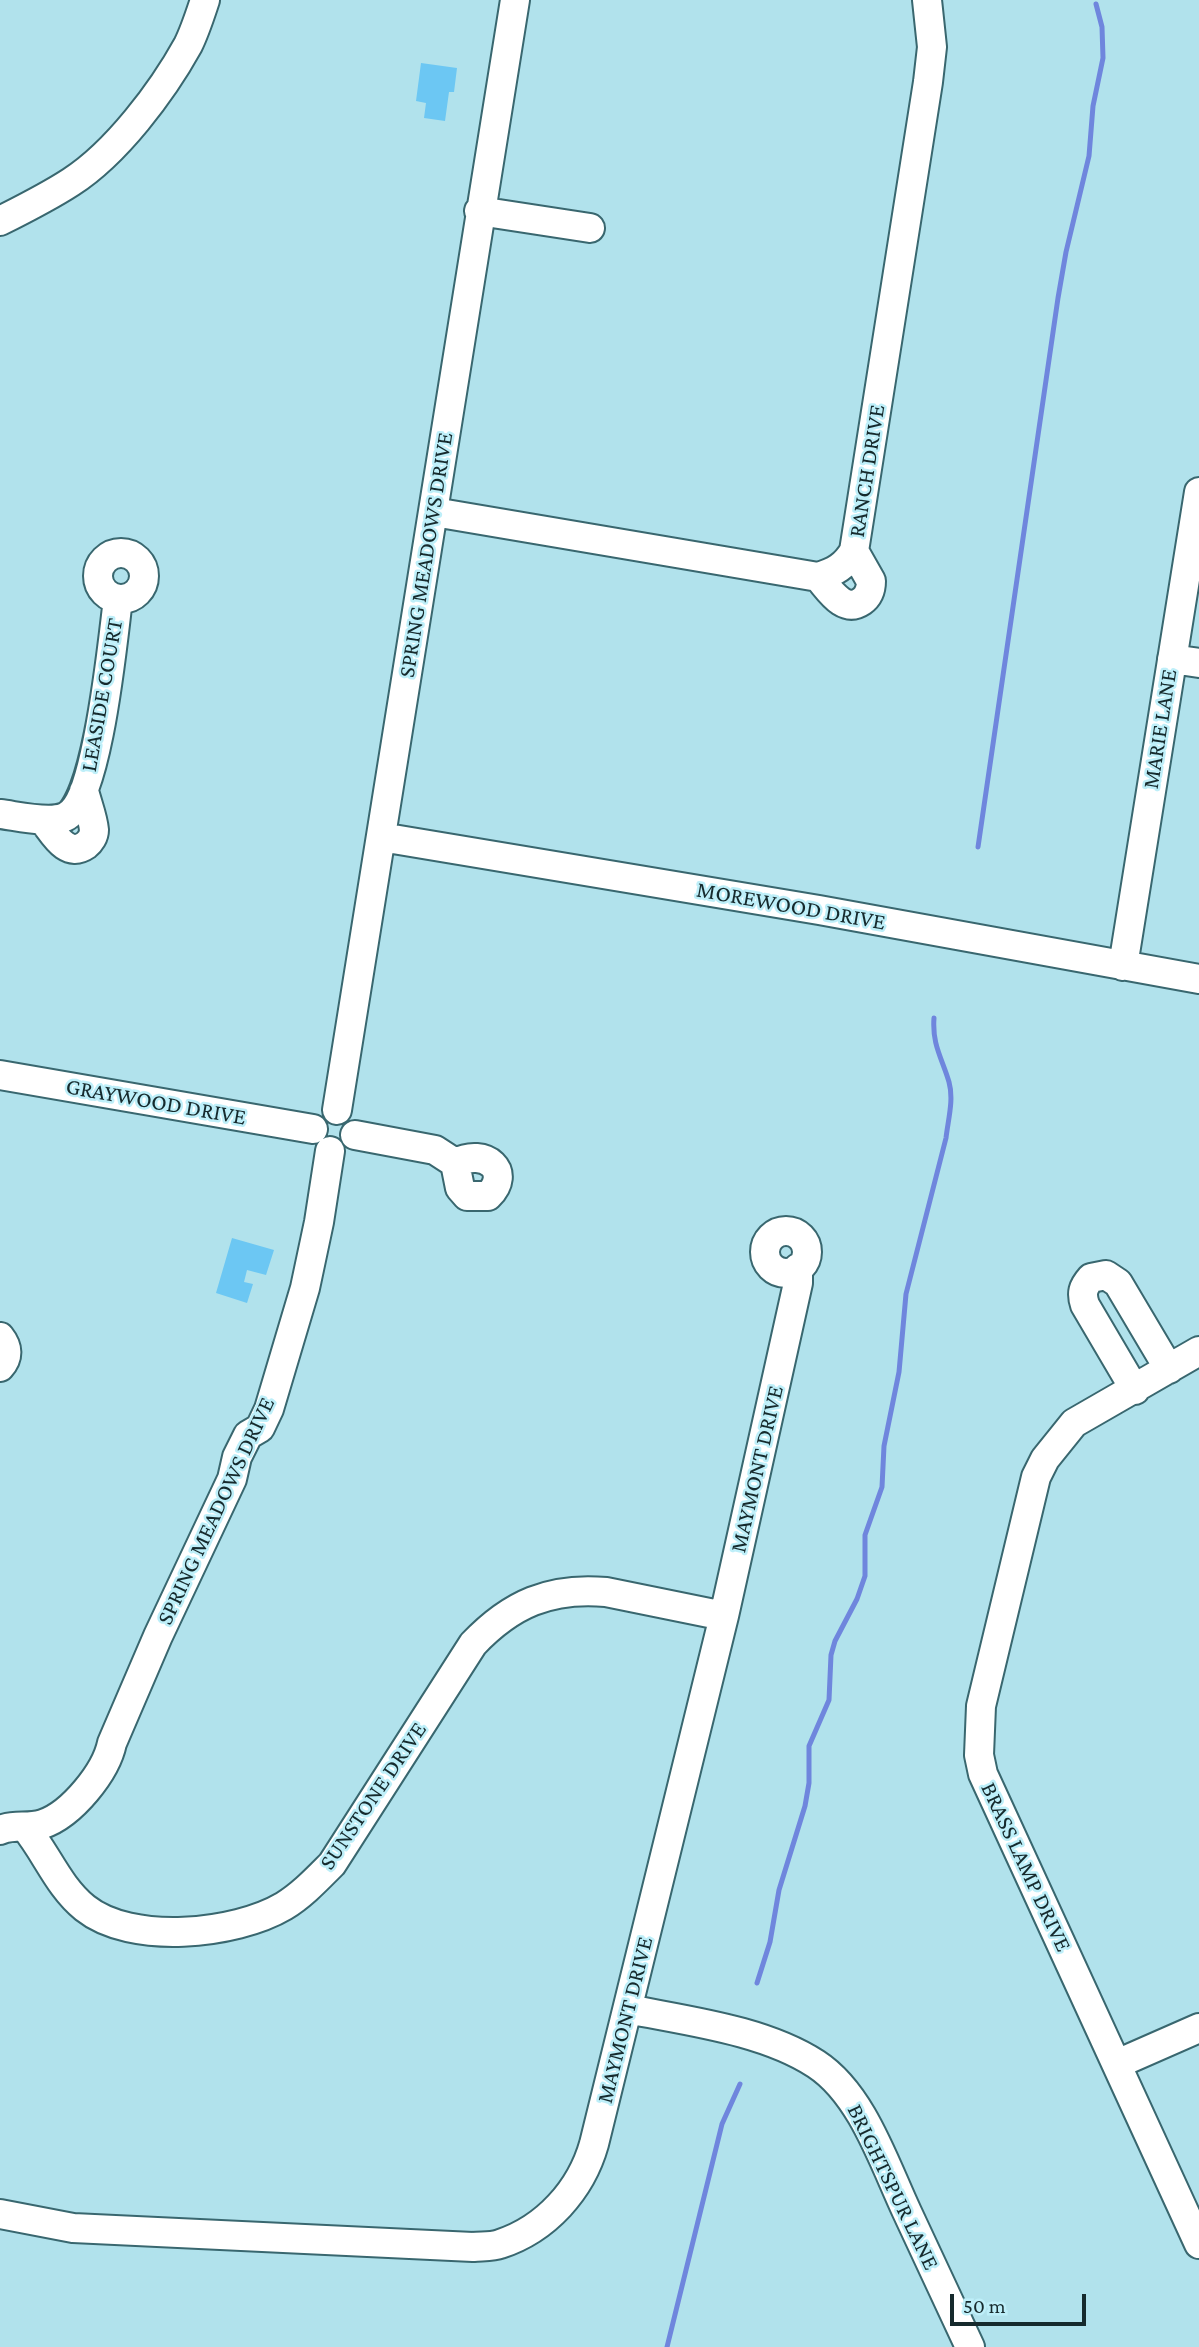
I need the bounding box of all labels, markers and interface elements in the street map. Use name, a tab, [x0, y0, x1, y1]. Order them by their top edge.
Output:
street label: RANCH DRIVE	[843, 403, 891, 539]
street label: SPRING MEADOWS DRIVE	[393, 431, 459, 679]
street label: LEASIDE COURT	[75, 616, 129, 774]
street label: MARIE LANE	[1137, 667, 1183, 791]
street label: MOREWOOD DRIVE	[694, 876, 888, 936]
street label: GRAYWOOD DRIVE	[64, 1073, 248, 1131]
street label: MAYMONT DRIVE	[724, 1383, 790, 1555]
street label: SPRING MEADOWS DRIVE	[151, 1393, 281, 1629]
street label: SUNSTONE DRIVE	[314, 1717, 432, 1875]
street label: BRASS LAMP DRIVE	[975, 1778, 1077, 1956]
street label: MAYMONT DRIVE	[591, 1934, 659, 2106]
street label: BRIGHTSPUR LANE	[841, 2100, 945, 2274]
scale bar	[954, 2280, 1090, 2324]
text: 50 m	[963, 2294, 1006, 2318]

